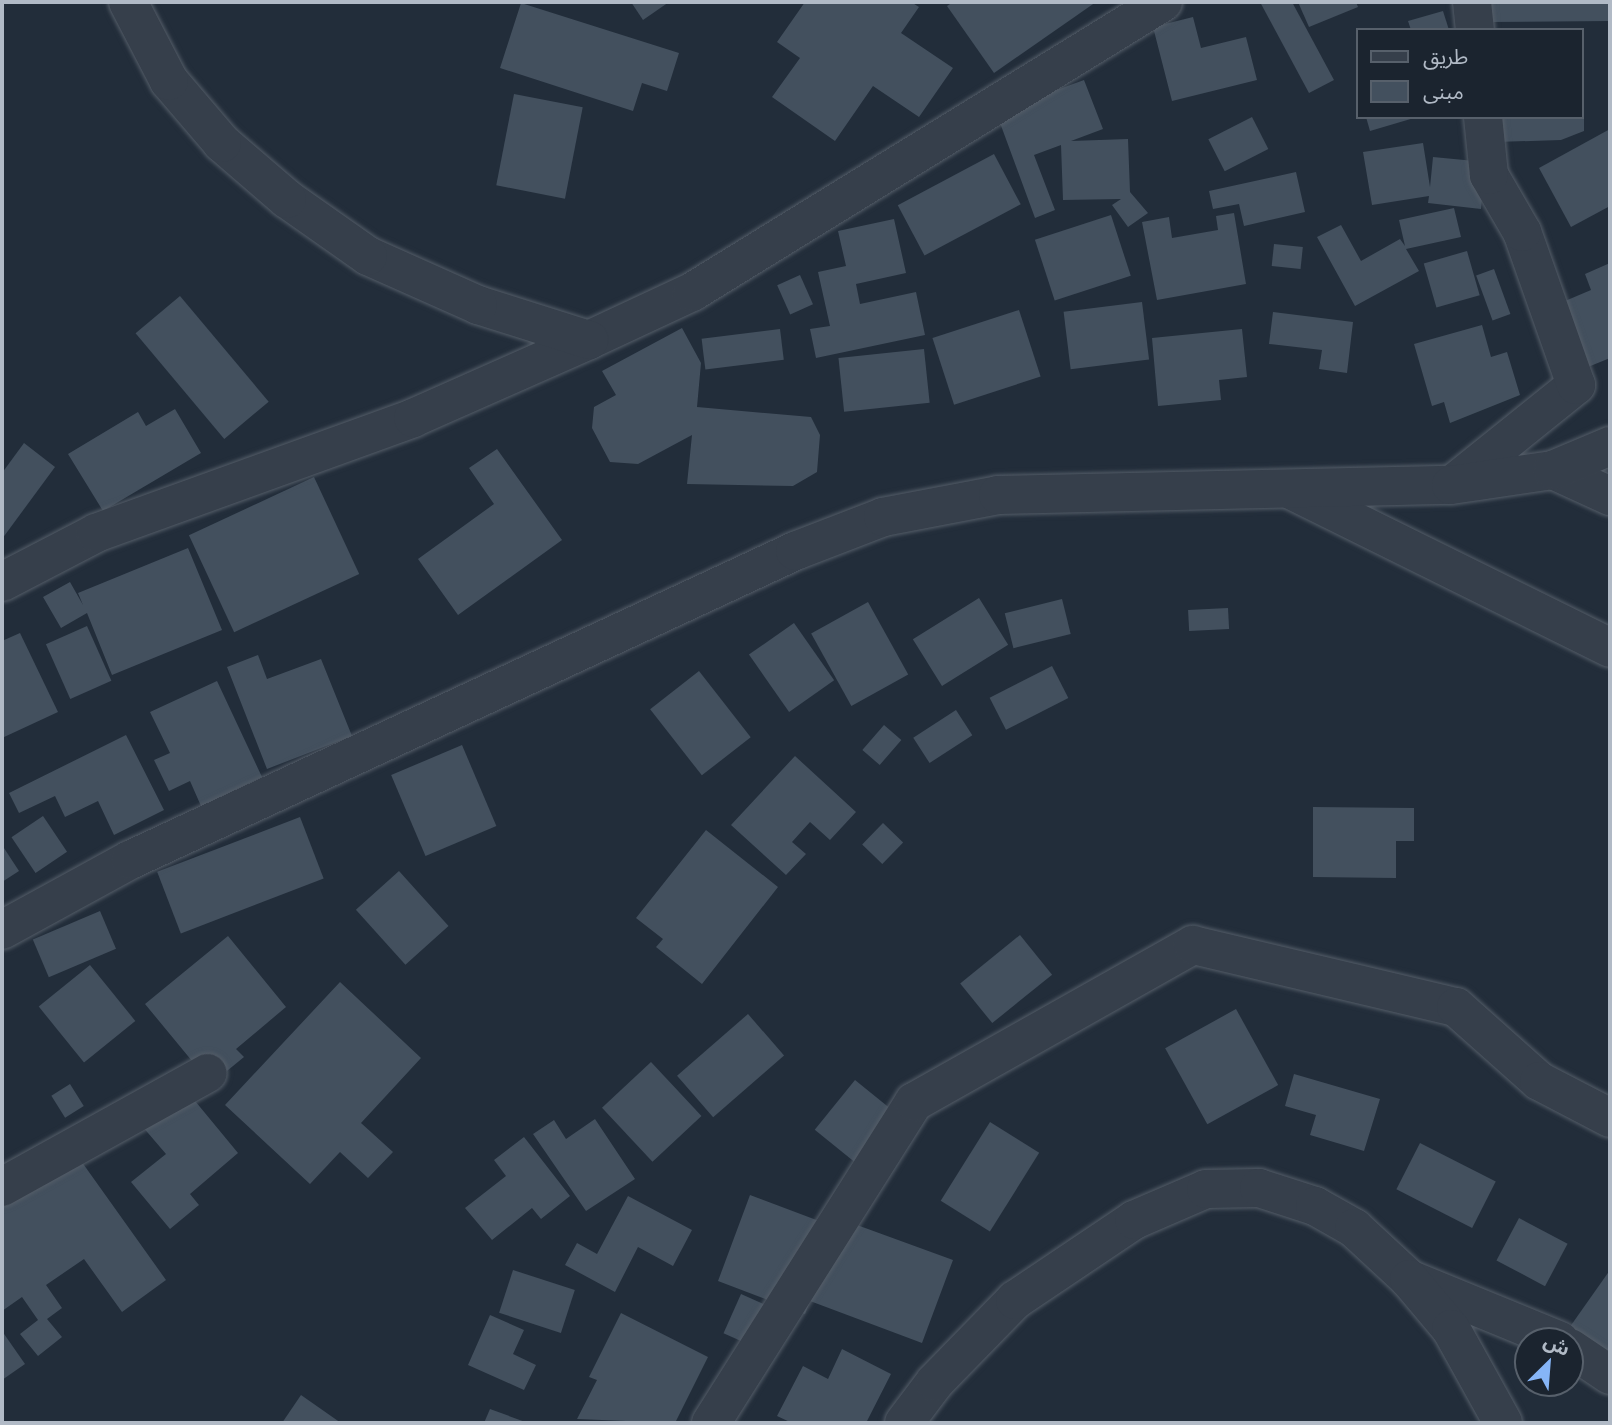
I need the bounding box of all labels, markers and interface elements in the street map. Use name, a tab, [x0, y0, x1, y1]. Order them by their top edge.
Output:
legend	[1356, 28, 1584, 119]
text: طريق	[1423, 43, 1468, 70]
text: مبنى	[1423, 78, 1464, 105]
north arrow	[1514, 1327, 1584, 1397]
text: ش	[1540, 1328, 1574, 1361]

